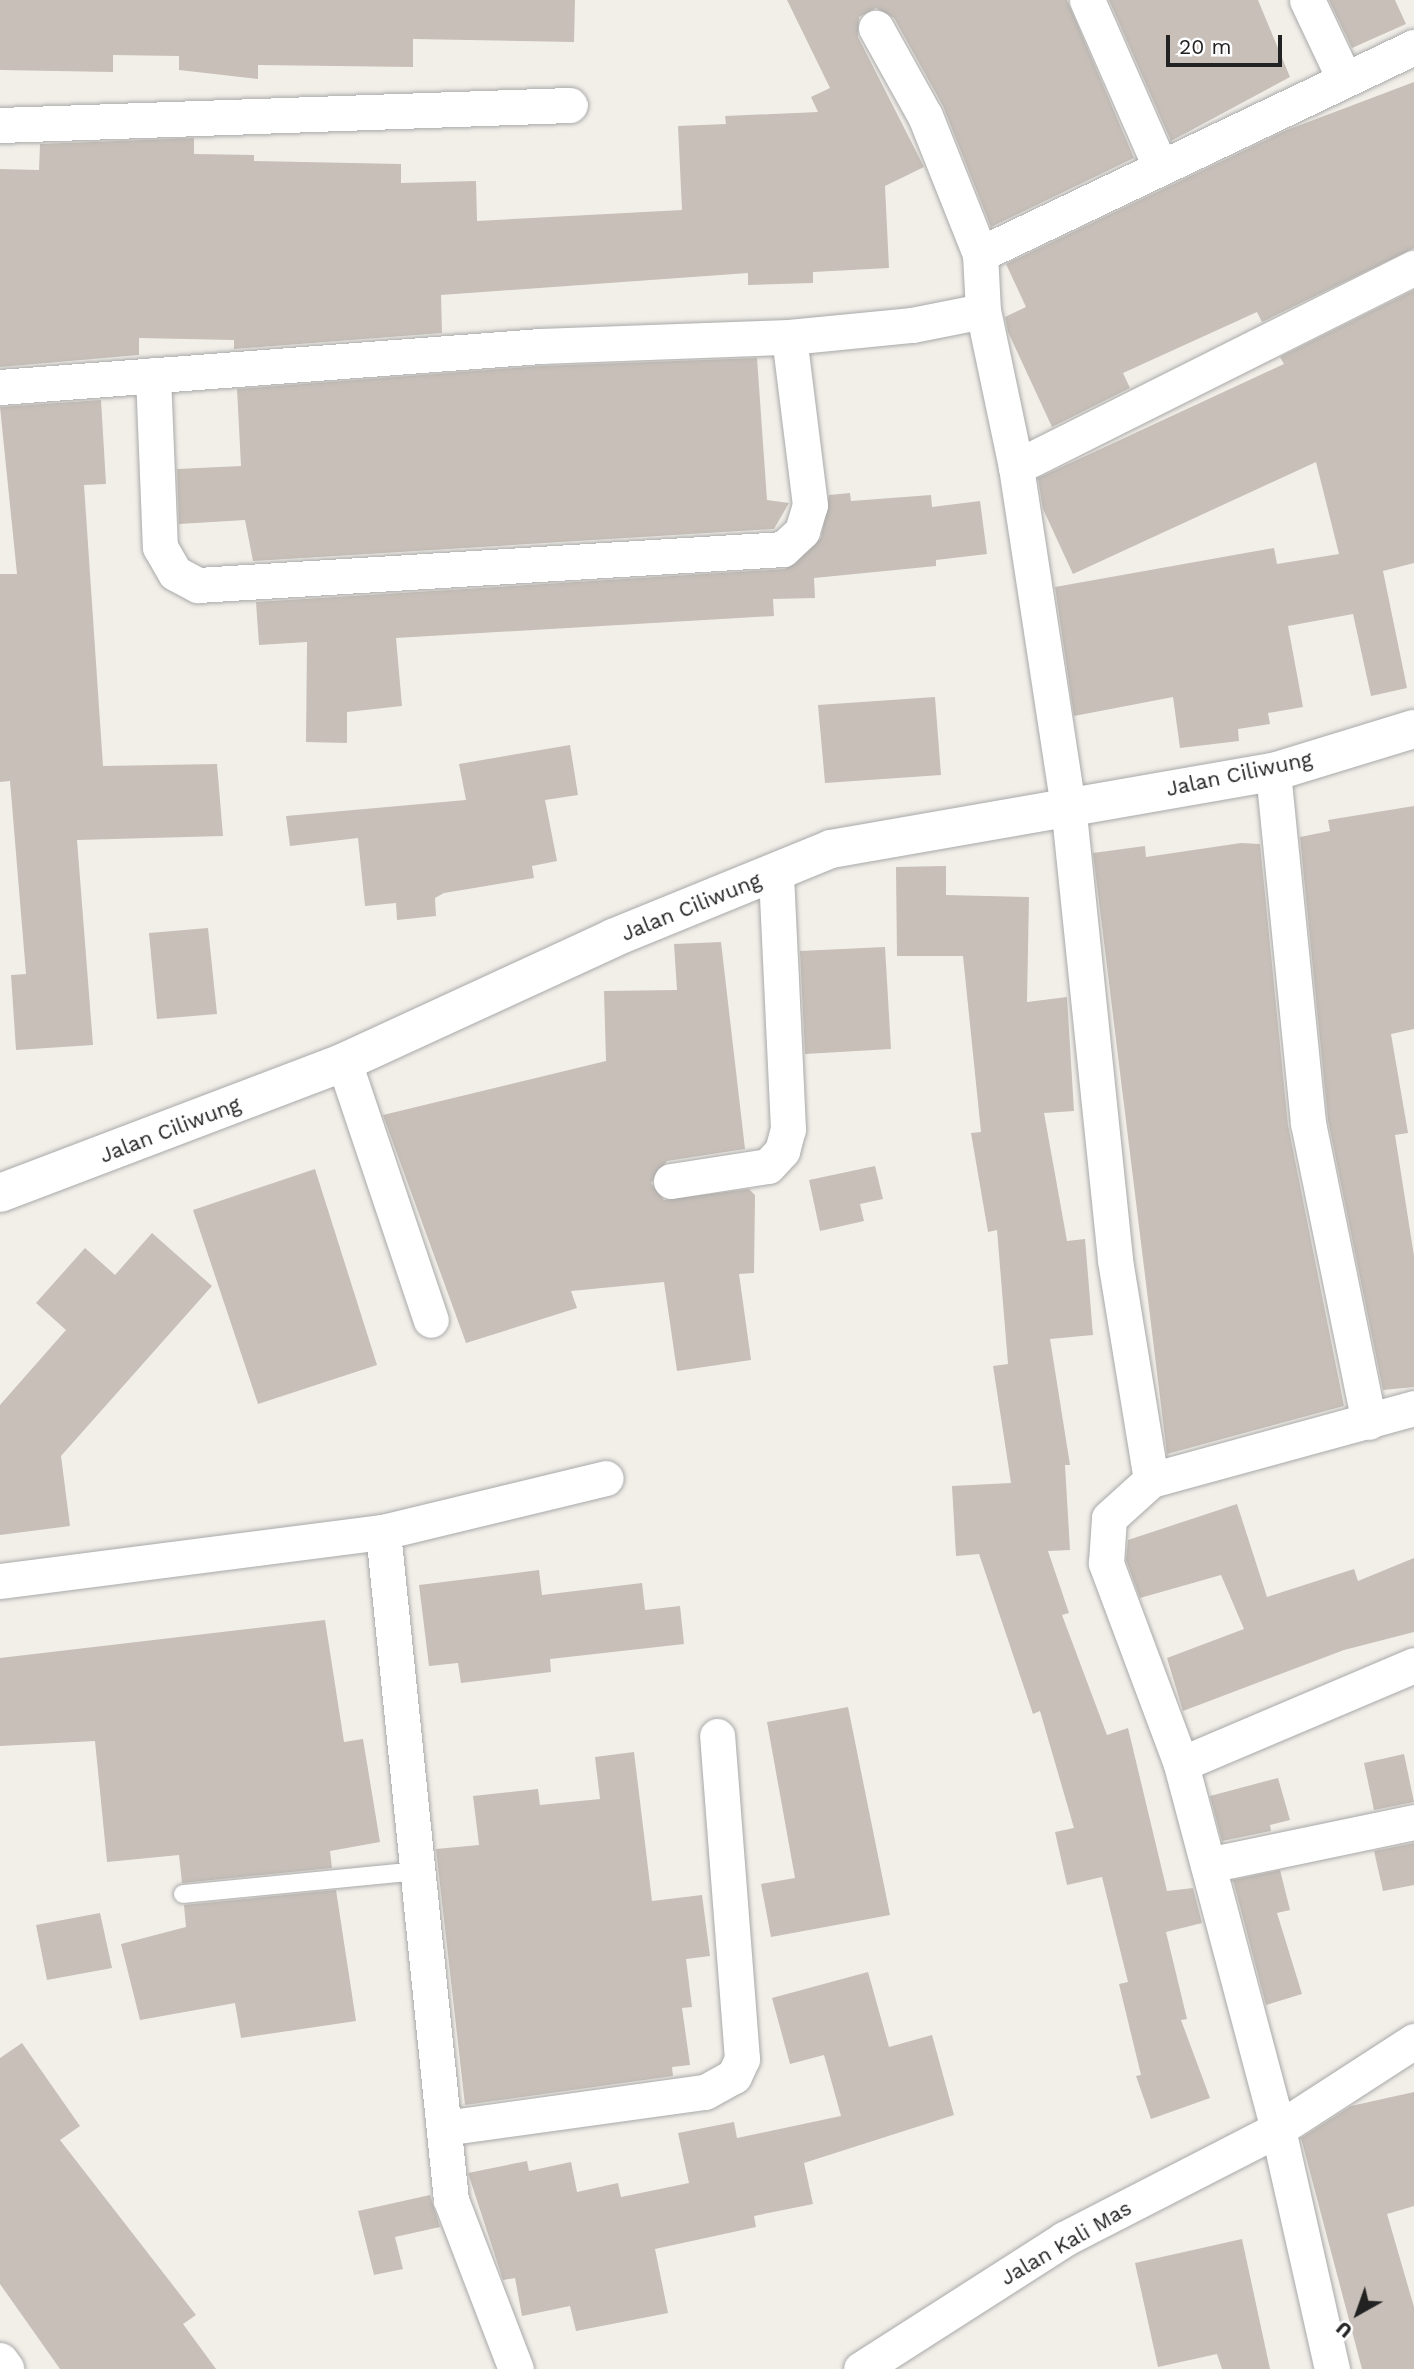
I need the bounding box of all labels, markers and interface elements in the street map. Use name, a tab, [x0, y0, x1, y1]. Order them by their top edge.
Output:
scale bar	[1169, 21, 1284, 65]
text: 20 m	[1179, 34, 1231, 59]
street label: Jalan Ciliwung	[1164, 746, 1314, 802]
street label: Jalan Ciliwung	[617, 867, 765, 947]
street label: Jalan Ciliwung	[96, 1092, 244, 1168]
street label: Jalan Kali Mas	[996, 2195, 1136, 2291]
north arrow	[1323, 2278, 1393, 2348]
text: U	[1332, 2316, 1357, 2343]

